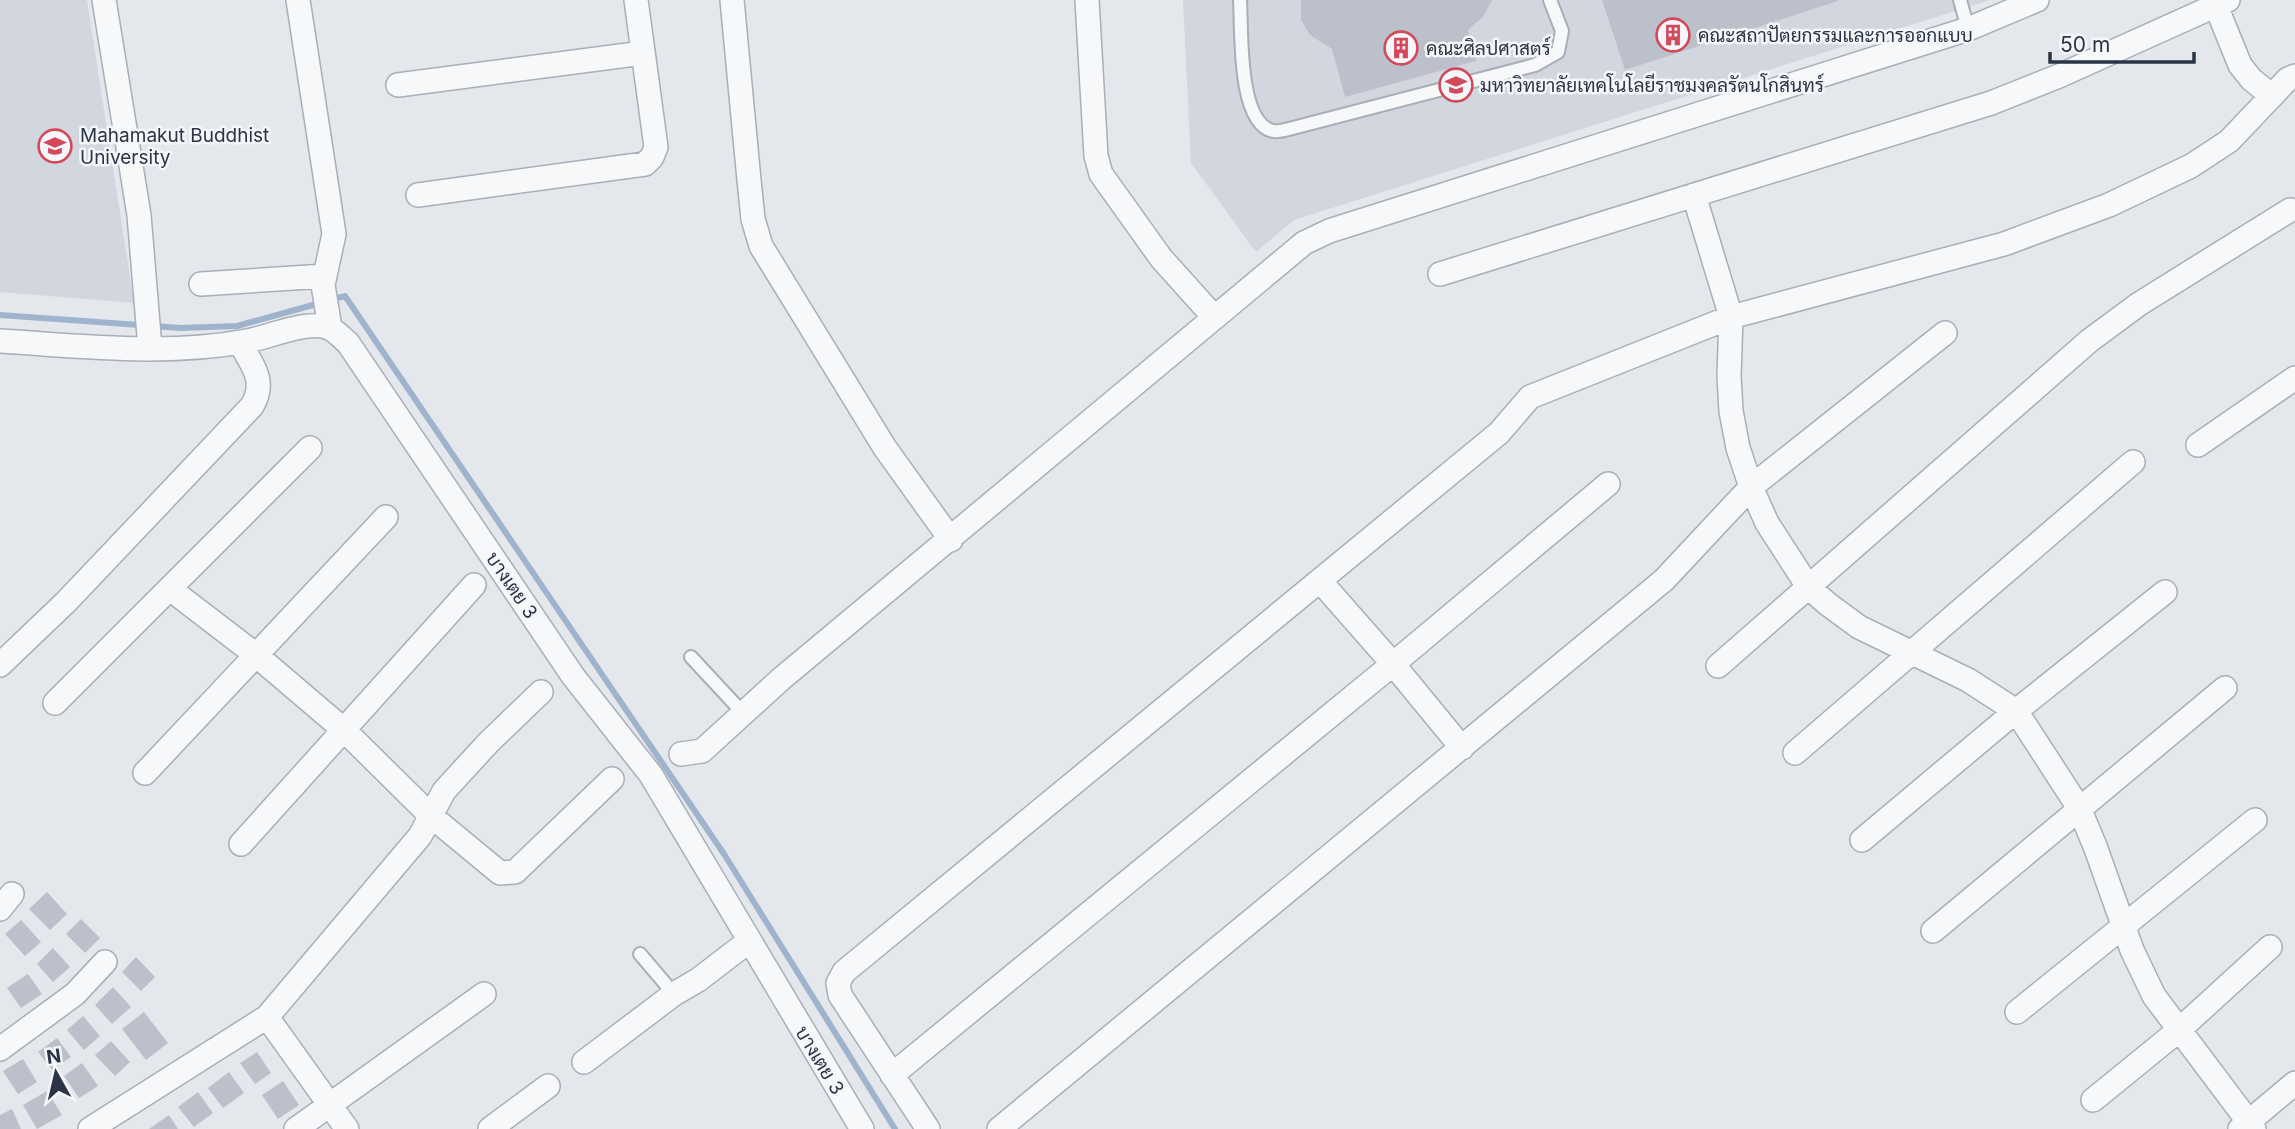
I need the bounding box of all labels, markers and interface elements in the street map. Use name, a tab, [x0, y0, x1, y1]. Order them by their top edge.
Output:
building icon: คณะสถาปัตยกรรมและการออกแบบ	[1654, 16, 1692, 54]
scale bar	[2050, 21, 2194, 65]
place label: คณะสถาปัตยกรรมและการออกแบบ	[1698, 24, 1973, 47]
building icon: คณะศิลปศาสตร์	[1382, 29, 1420, 67]
text: 50 m	[2060, 32, 2110, 57]
place label: คณะศิลปศาสตร์	[1426, 36, 1551, 60]
school or university icon: มหาวิทยาลัยเทคโนโลยีราชมงคลรัตนโกสินทร์	[1437, 66, 1475, 104]
place label: มหาวิทยาลัยเทคโนโลยีราชมงคลรัตนโกสินทร์	[1480, 73, 1824, 97]
place label: Mahamakut Buddhist University	[80, 124, 269, 169]
school or university icon: Mahamakut Buddhist University	[36, 127, 74, 165]
street label: บางเตย 3	[481, 548, 542, 623]
street label: บางเตย 3	[790, 1022, 849, 1099]
north arrow	[21, 1038, 91, 1108]
text: N	[45, 1044, 62, 1069]

